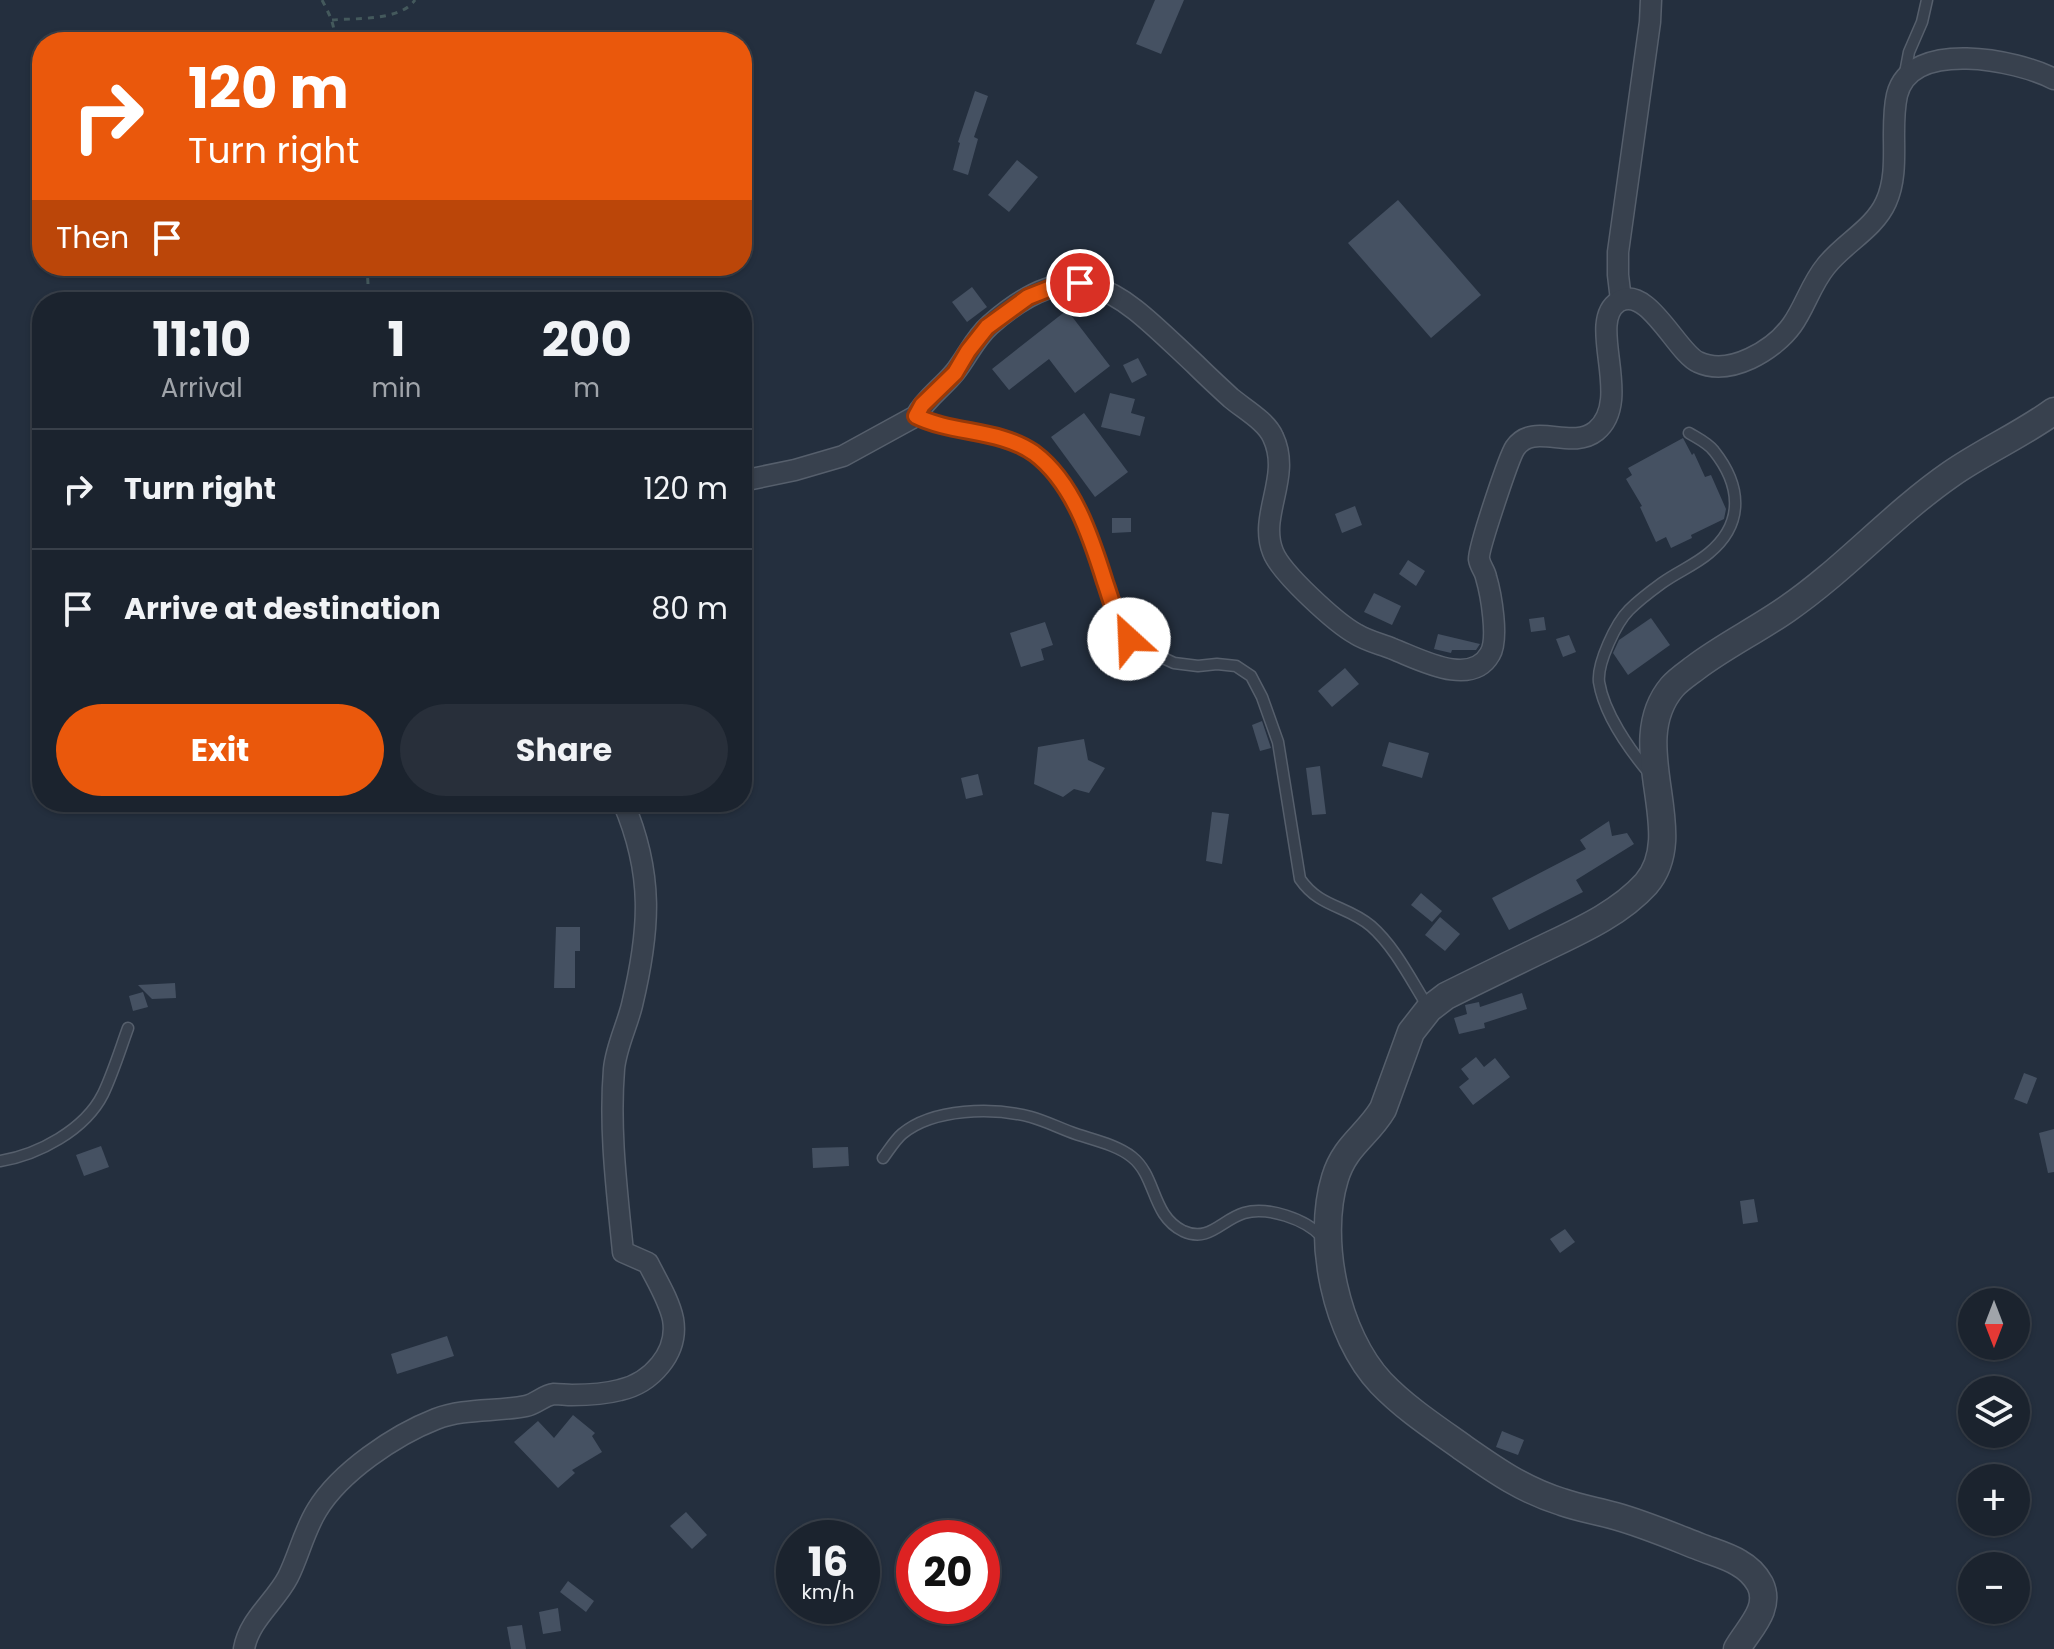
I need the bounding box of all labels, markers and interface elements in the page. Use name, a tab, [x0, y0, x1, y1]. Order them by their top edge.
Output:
text: 120 m	[188, 49, 349, 128]
icon: right	[56, 64, 160, 168]
text: Turn right	[188, 125, 359, 176]
text: Then	[56, 216, 129, 259]
icon: arrive	[145, 216, 189, 260]
pin	[1046, 249, 1114, 317]
icon: arrive	[1058, 261, 1102, 305]
text: 11:10	[152, 306, 251, 373]
text: 1	[387, 306, 406, 373]
text: 200	[542, 306, 632, 373]
text: Arrival	[161, 370, 243, 406]
text: min	[372, 370, 421, 406]
text: m	[573, 370, 600, 406]
icon: right	[56, 467, 100, 511]
text: Turn right	[124, 467, 276, 510]
text: 120 m	[643, 467, 728, 510]
icon: arrive	[56, 587, 100, 631]
text: Arrive at destination	[124, 587, 441, 630]
text: 80 m	[651, 587, 728, 630]
position arrow	[1087, 597, 1171, 681]
button: Exit	[56, 704, 384, 796]
button: Share	[400, 704, 728, 796]
north arrow	[1958, 1288, 2030, 1360]
map controls	[1958, 1288, 2030, 1624]
button: layers	[1958, 1376, 2030, 1448]
button: +	[1958, 1464, 2030, 1536]
speed limit sign: 20	[896, 1520, 1000, 1624]
text: 16	[808, 1534, 848, 1590]
button: −	[1958, 1552, 2030, 1624]
text: km/h	[801, 1578, 855, 1606]

